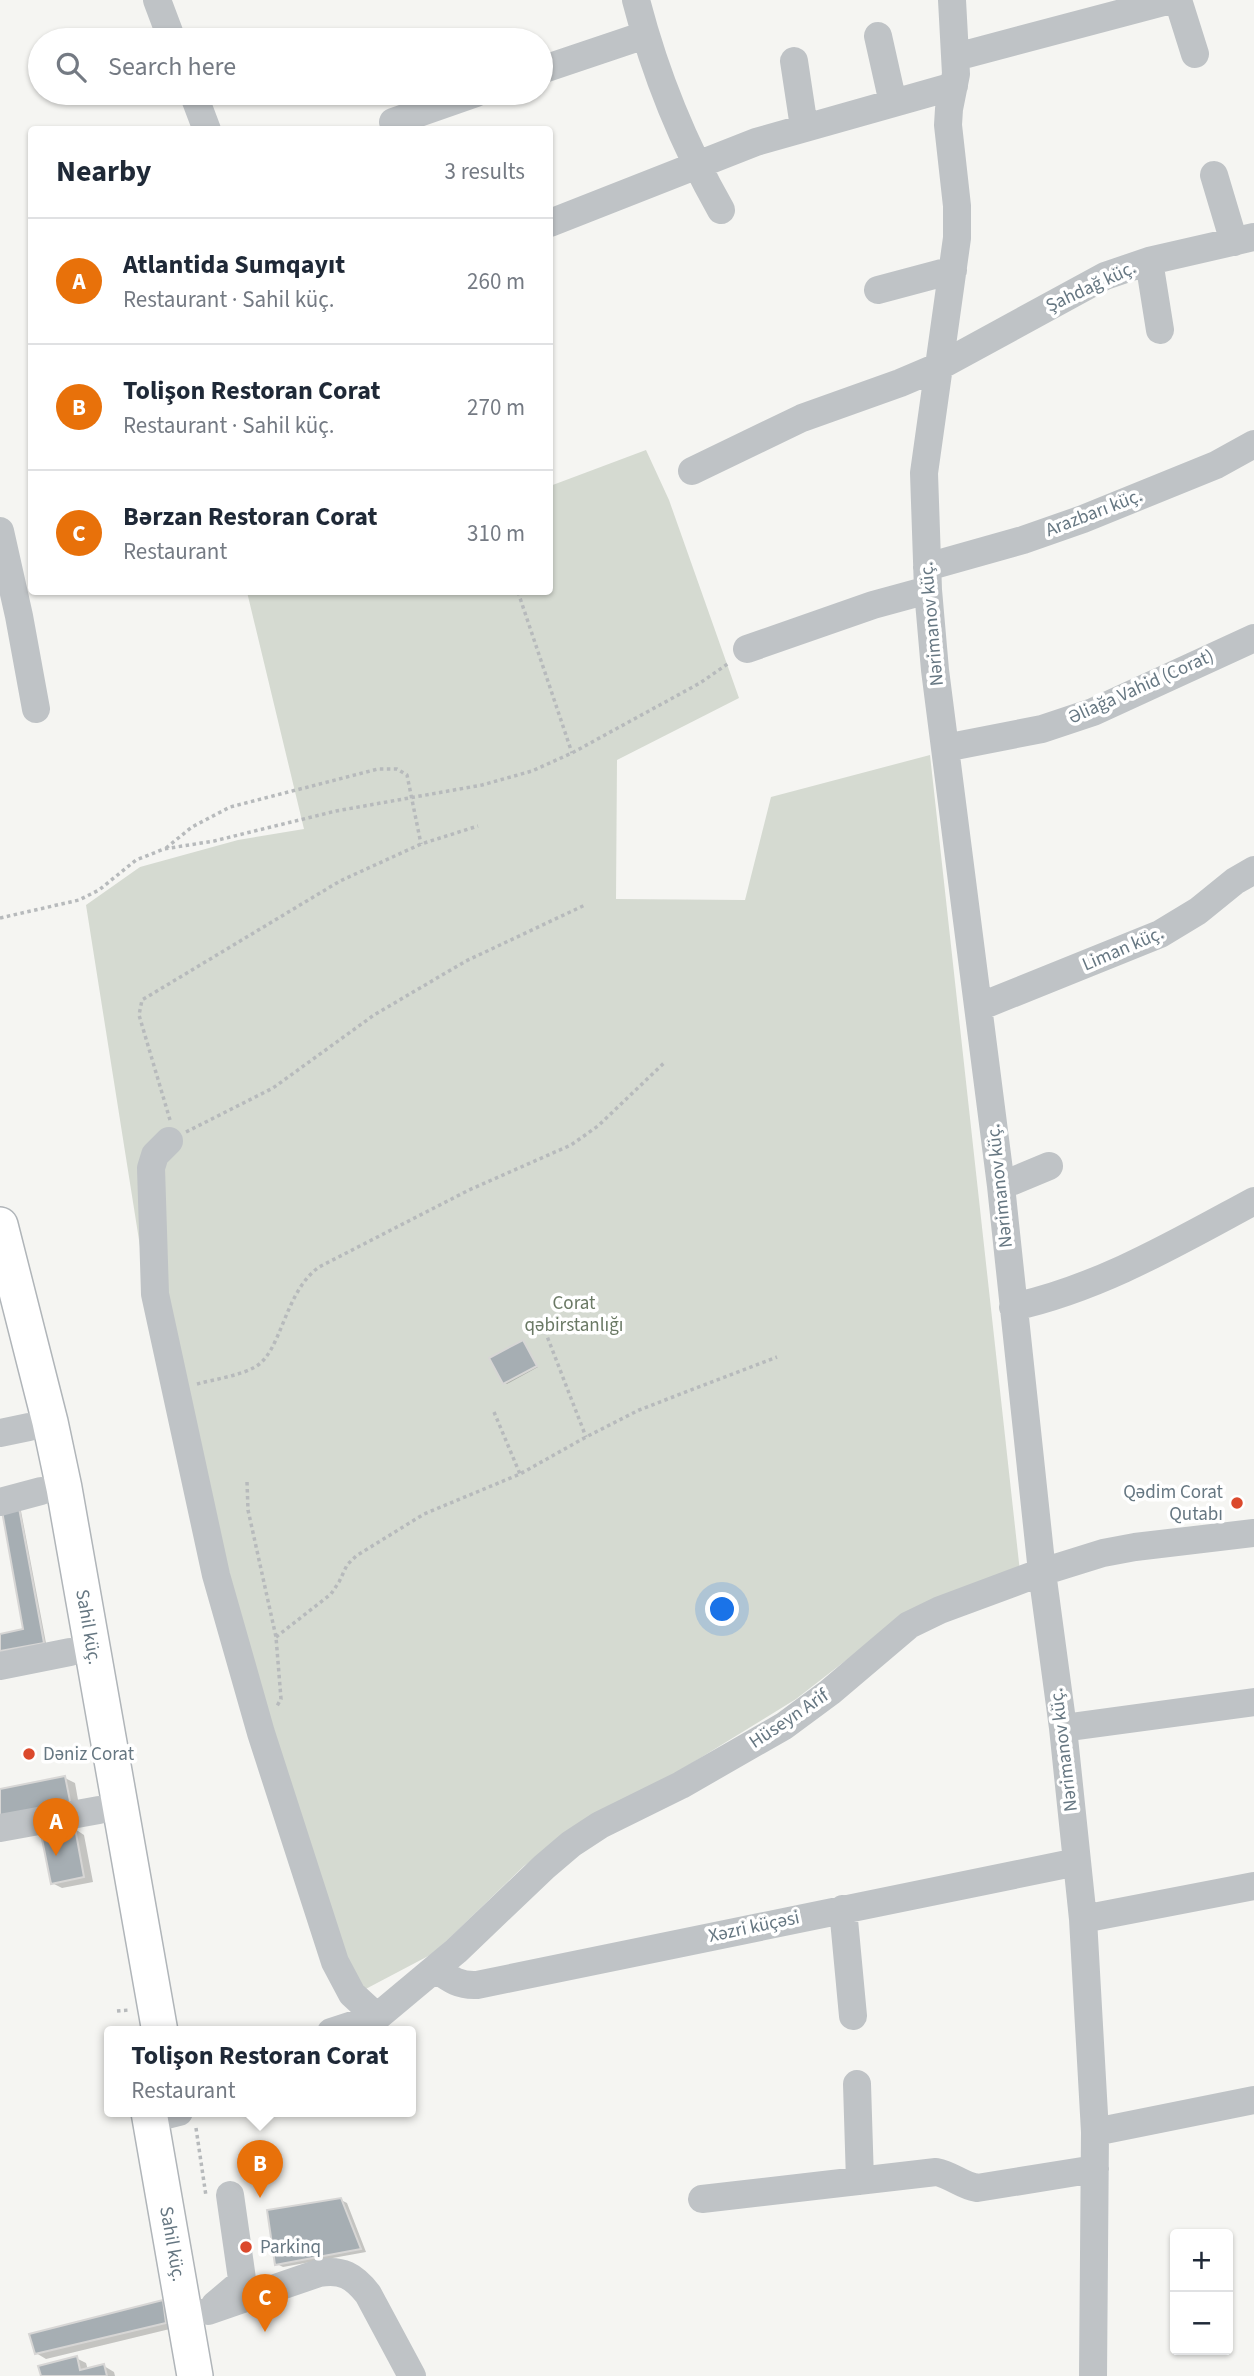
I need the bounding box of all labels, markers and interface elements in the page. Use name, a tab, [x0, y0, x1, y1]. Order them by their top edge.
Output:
search box	[28, 28, 553, 105]
icon: search	[52, 48, 90, 86]
text: Search here	[108, 48, 236, 85]
text: Nearby	[56, 150, 151, 193]
text: 3 results	[445, 155, 525, 188]
text: Atlantida Sumqayıt	[123, 246, 345, 283]
street label: Şahdağ küç.	[1042, 254, 1140, 320]
text: A	[72, 265, 86, 298]
text: 260 m	[467, 265, 525, 298]
text: Restaurant · Sahil küç.	[123, 283, 334, 316]
text: Tolişon Restoran Corat	[123, 372, 380, 409]
text: B	[72, 391, 86, 424]
text: 270 m	[467, 391, 525, 424]
text: Restaurant · Sahil küç.	[123, 409, 334, 442]
street label: Arazbarı küç.	[1042, 482, 1146, 544]
text: Bərzan Restoran Corat	[123, 498, 378, 535]
text: C	[72, 517, 86, 550]
text: 310 m	[467, 517, 525, 550]
text: Restaurant	[123, 535, 227, 568]
street label: Nərimanov küç.	[913, 561, 951, 687]
street label: Əliağa Vahid (Corat)	[1064, 643, 1218, 731]
street label: Liman küç.	[1078, 920, 1168, 978]
street label: Nərimanov küç.	[980, 1123, 1020, 1249]
park label: Corat qəbirstanlığı	[524, 1290, 624, 1339]
place label: Qədim Corat Qutabı	[1123, 1479, 1224, 1528]
marker: Qədim Corat Qutabı	[1229, 1495, 1245, 1511]
street label: Sahil küç.	[68, 1587, 108, 1667]
your location	[705, 1592, 739, 1626]
street label: Hüseyn Arif	[744, 1682, 835, 1755]
street label: Nərimanov küç.	[1043, 1687, 1085, 1813]
place label: Dəniz Corat	[43, 1741, 135, 1768]
marker: Dəniz Corat	[21, 1746, 37, 1762]
pin: A	[33, 1798, 79, 1856]
street label: Xəzri küçəsi	[706, 1904, 802, 1950]
popup	[104, 2026, 416, 2117]
text: Tolişon Restoran Corat	[131, 2037, 389, 2074]
text: Restaurant	[131, 2074, 236, 2107]
pin: B	[237, 2140, 283, 2198]
street label: Sahil küç.	[152, 2204, 192, 2284]
map controls	[1170, 2229, 1233, 2355]
button: +	[1170, 2229, 1233, 2292]
place label: Parkinq	[260, 2234, 321, 2261]
marker: Parkinq	[238, 2239, 254, 2255]
pin: C	[242, 2274, 288, 2332]
button: −	[1170, 2292, 1233, 2355]

